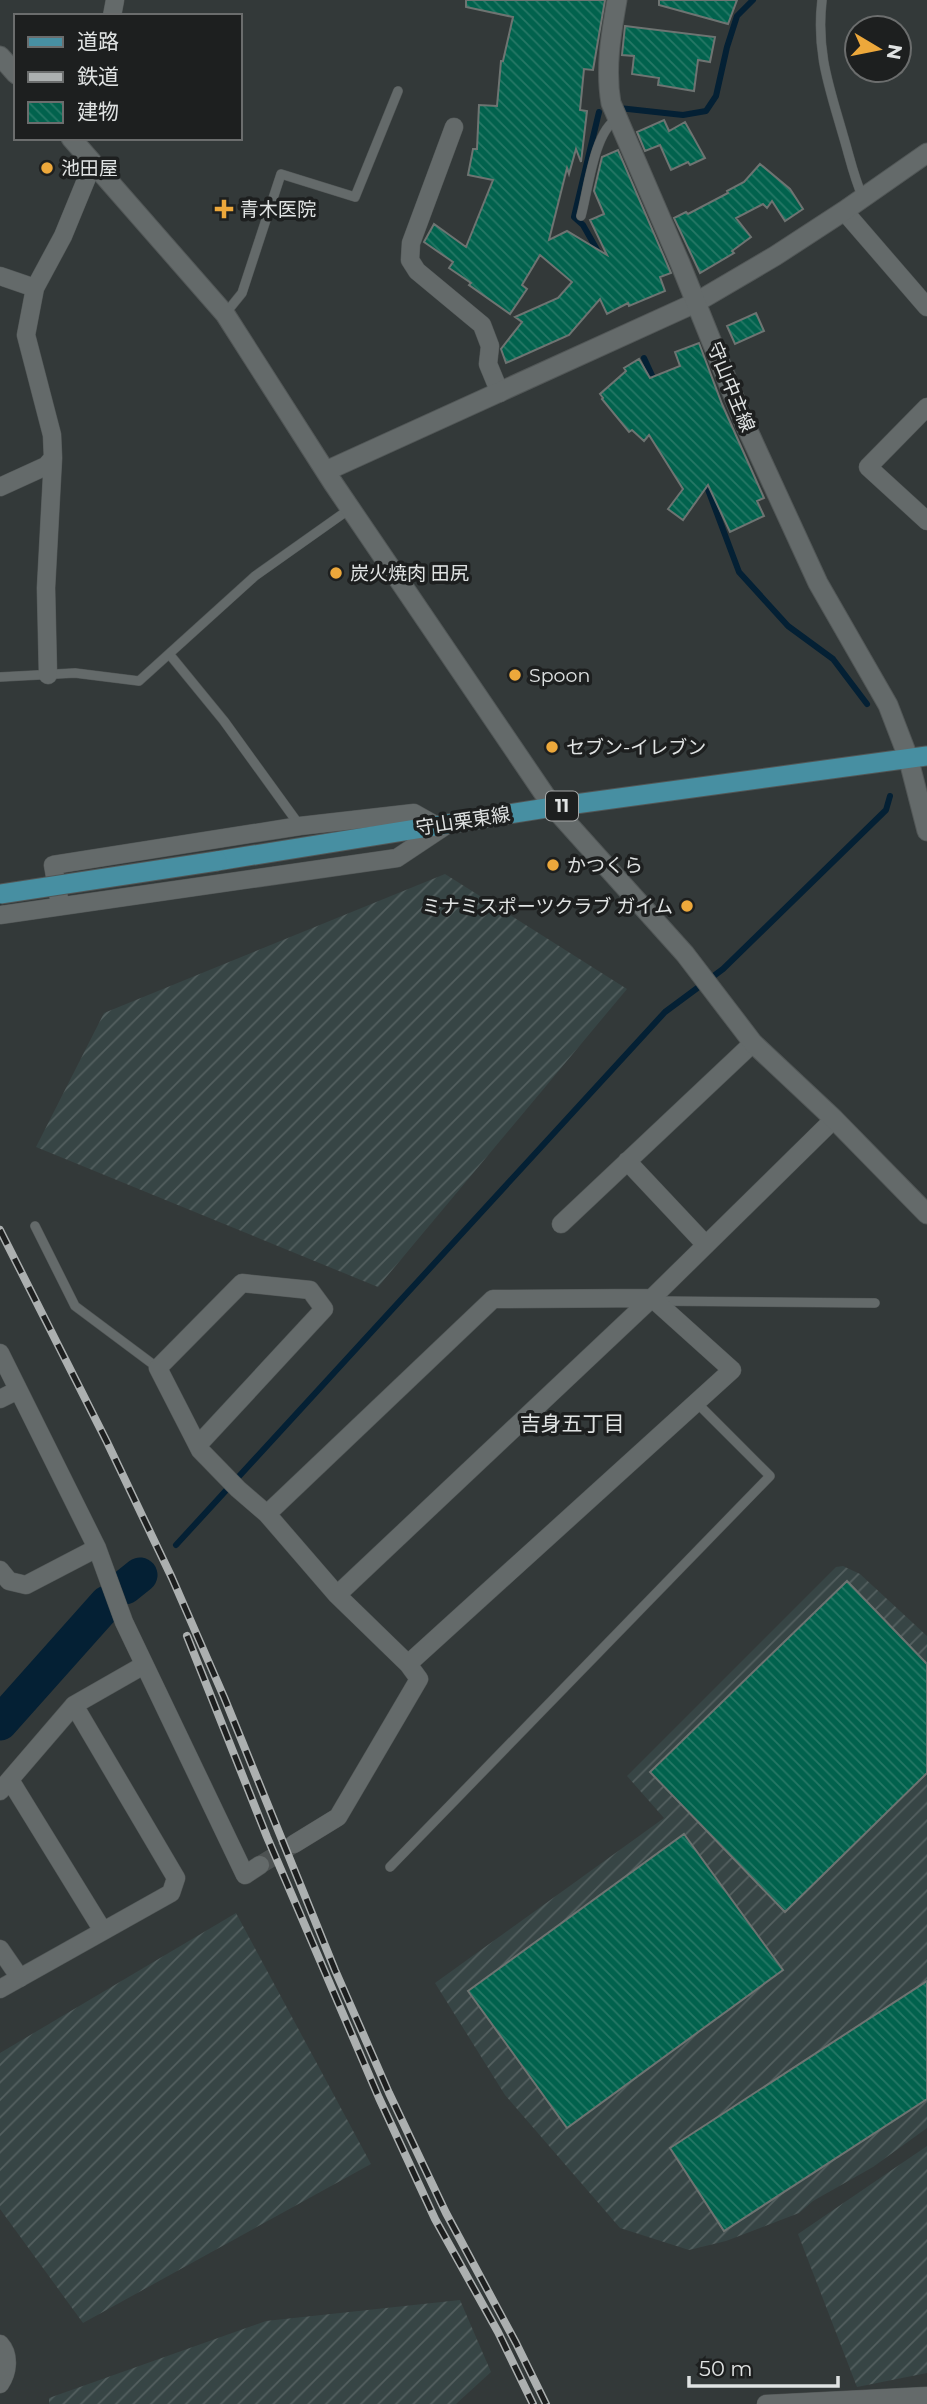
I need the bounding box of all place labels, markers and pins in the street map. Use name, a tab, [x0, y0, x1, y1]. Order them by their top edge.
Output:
place label: 池田屋	[61, 157, 118, 180]
marker: 池田屋	[39, 160, 55, 176]
place label: 青木医院	[240, 198, 316, 221]
marker: 青木医院	[214, 199, 234, 219]
place label: 炭火焼肉 田尻	[350, 562, 469, 585]
marker: 炭火焼肉 田尻	[328, 565, 344, 581]
place label: Spoon	[529, 664, 590, 687]
marker: Spoon	[507, 667, 523, 683]
place label: セブン-イレブン	[566, 736, 706, 759]
marker: セブン-イレブン	[544, 739, 560, 755]
place label: かつくら	[567, 854, 643, 877]
marker: かつくら	[545, 857, 561, 873]
place label: ミナミスポーツクラブ ガイム	[422, 895, 673, 918]
marker: ミナミスポーツクラブ ガイム	[679, 898, 695, 914]

